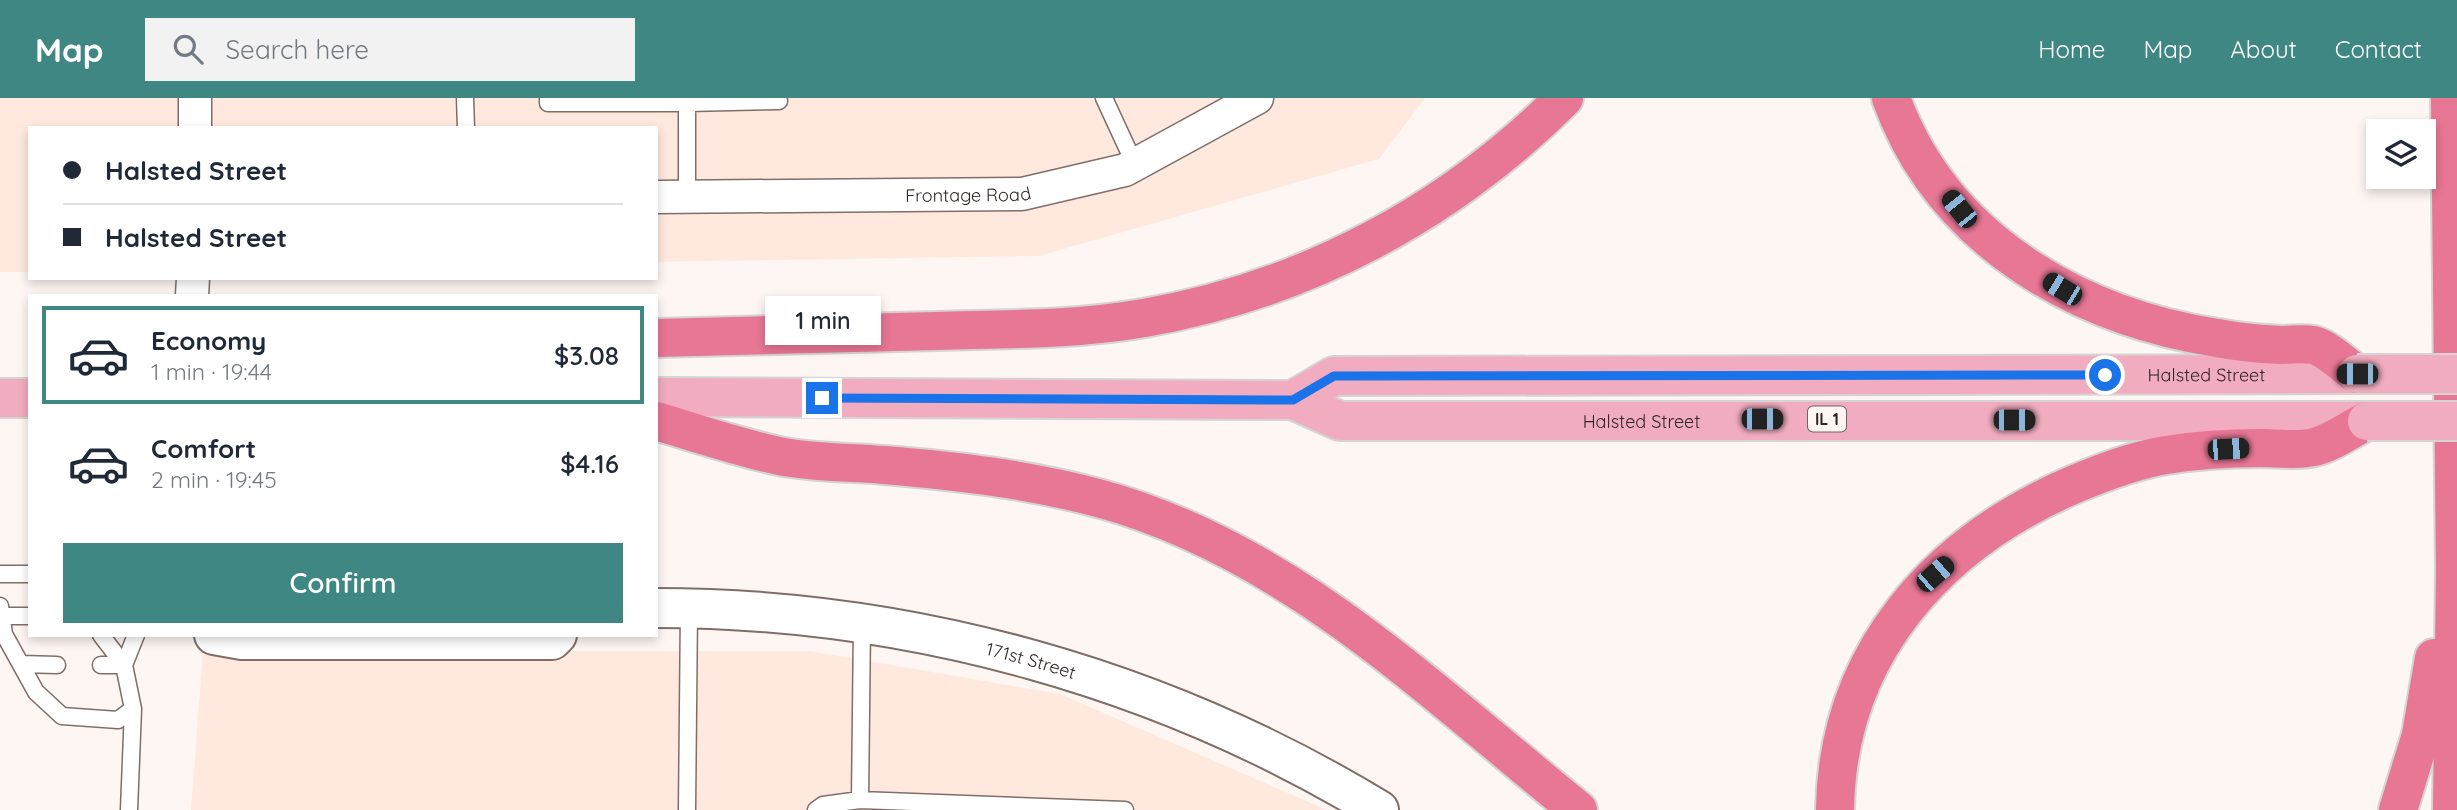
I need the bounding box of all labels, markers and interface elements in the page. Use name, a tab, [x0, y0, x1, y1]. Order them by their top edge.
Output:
search box	[145, 18, 635, 81]
text: Map	[35, 29, 103, 70]
icon: search	[169, 30, 207, 68]
text: Search here	[225, 33, 369, 66]
text: Home	[2038, 34, 2105, 64]
text: Map	[2143, 34, 2192, 64]
text: About	[2230, 34, 2297, 64]
text: Contact	[2335, 34, 2422, 64]
map controls	[2366, 119, 2436, 189]
button: layers	[2366, 119, 2436, 189]
text: Halsted Street	[105, 154, 287, 187]
street label: Frontage Road	[905, 181, 1033, 206]
car	[1938, 186, 1981, 232]
text: Halsted Street	[105, 221, 287, 254]
car	[2039, 269, 2086, 309]
callout: 1 min	[764, 296, 880, 345]
text: 1 min	[795, 306, 851, 335]
icon: car	[67, 324, 130, 387]
text: Economy	[151, 324, 266, 357]
text: $3.08	[554, 339, 619, 372]
text: 1 min · 19:44	[151, 357, 272, 386]
route start	[2089, 359, 2121, 391]
street label: Halsted Street	[2148, 363, 2265, 386]
car	[2337, 364, 2379, 385]
route end	[806, 382, 838, 414]
road number: IL 1	[1808, 406, 1846, 432]
car	[1742, 409, 1784, 430]
street label: Halsted Street	[1583, 410, 1700, 433]
car	[1994, 410, 2036, 431]
icon: car	[67, 432, 130, 495]
text: Comfort	[151, 432, 256, 465]
car	[2207, 437, 2250, 461]
text: $4.16	[560, 447, 619, 480]
text: 2 min · 19:45	[151, 465, 277, 494]
button: Confirm	[63, 543, 623, 623]
car	[1913, 552, 1958, 596]
street label: 171st Street	[984, 637, 1079, 684]

